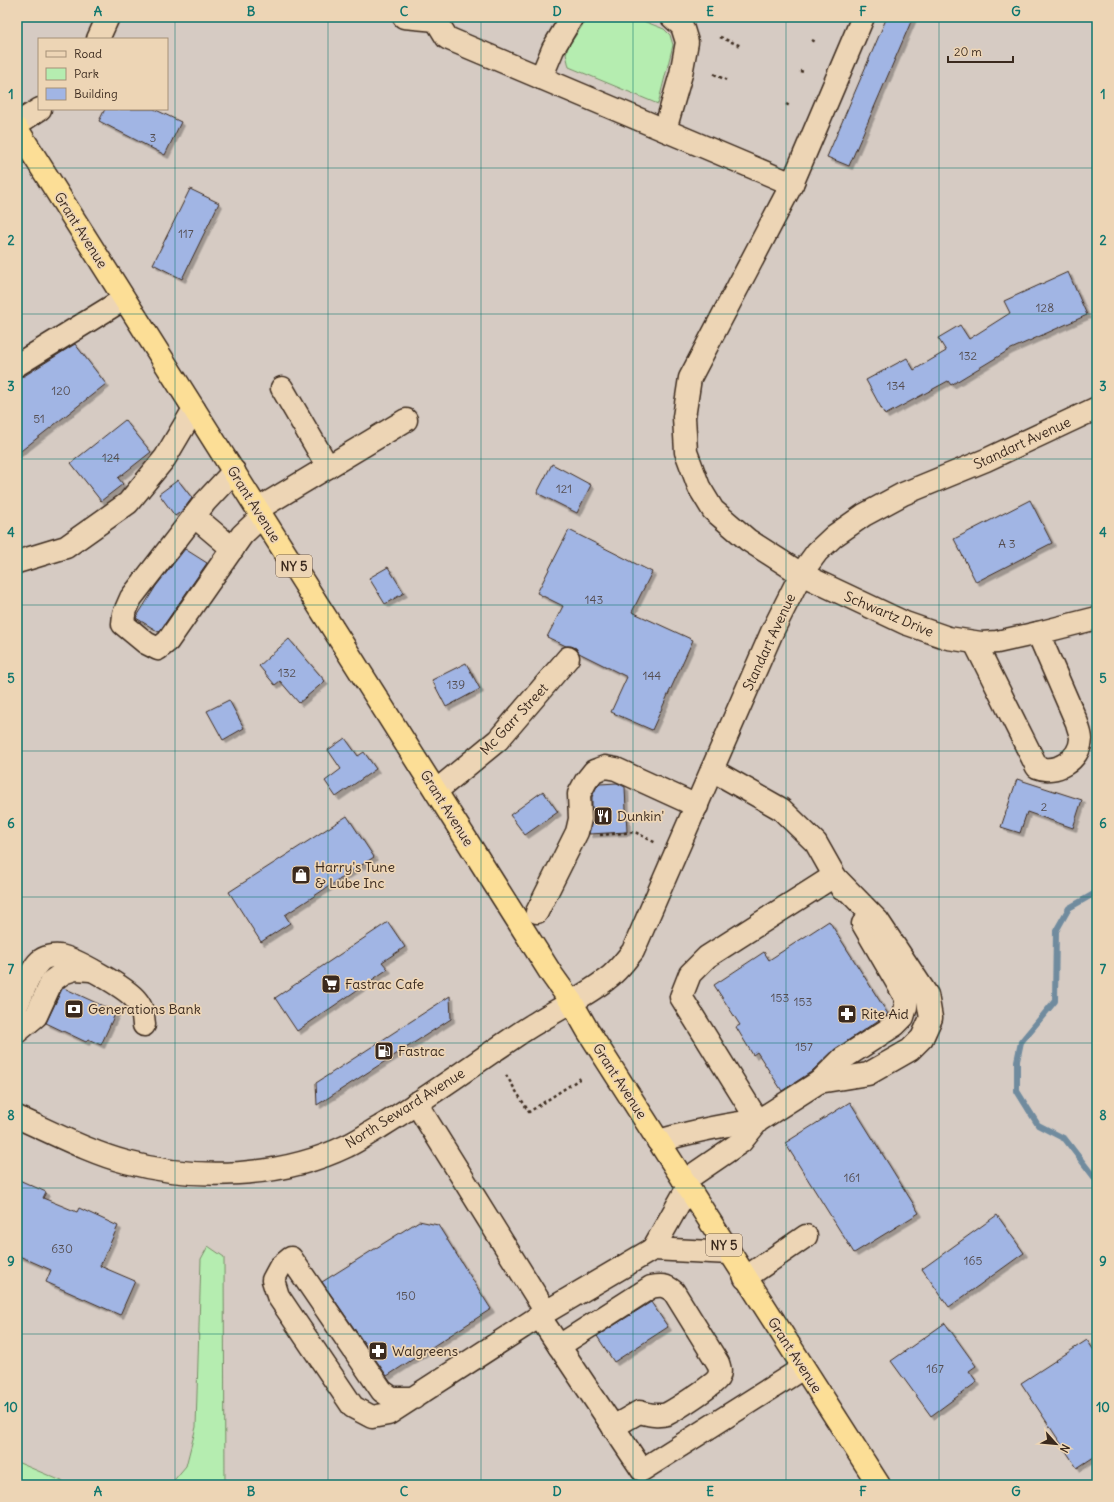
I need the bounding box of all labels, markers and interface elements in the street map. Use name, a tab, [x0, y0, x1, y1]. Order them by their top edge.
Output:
text: A	[94, 3, 103, 20]
text: B	[247, 3, 256, 20]
text: C	[400, 3, 409, 20]
text: D	[552, 3, 562, 20]
text: E	[706, 3, 714, 20]
text: F	[859, 3, 867, 20]
text: G	[1011, 3, 1021, 20]
legend	[38, 38, 168, 110]
scale bar	[948, 38, 1013, 64]
text: 20 m	[954, 44, 982, 59]
text: Road	[74, 46, 102, 61]
text: Park	[74, 66, 99, 81]
text: 1	[8, 86, 14, 103]
text: Building	[74, 86, 118, 101]
text: 1	[1100, 86, 1106, 103]
house number: 3	[150, 130, 157, 145]
street label: Grant Avenue	[50, 188, 112, 272]
house number: 117	[178, 226, 194, 241]
text: 2	[7, 232, 15, 249]
text: 2	[1099, 232, 1107, 249]
house number: 128	[1036, 300, 1054, 315]
house number: 132	[959, 348, 978, 363]
text: 3	[7, 378, 15, 395]
house number: 134	[887, 378, 905, 393]
text: 3	[1099, 378, 1107, 395]
house number: 120	[51, 383, 71, 398]
house number: 51	[33, 411, 45, 426]
street label: Standart Avenue	[970, 413, 1074, 473]
house number: 124	[102, 450, 120, 465]
street label: Grant Avenue	[223, 462, 285, 546]
house number: 121	[556, 481, 572, 496]
text: 4	[7, 524, 15, 541]
text: 4	[1099, 524, 1107, 541]
house number: A 3	[998, 536, 1016, 551]
road number: NY 5	[276, 555, 312, 577]
street label: Schwartz Drive	[842, 587, 936, 641]
street label: Standart Avenue	[739, 590, 799, 694]
house number: 143	[585, 592, 603, 607]
house number: 132	[278, 665, 297, 680]
house number: 144	[643, 668, 661, 683]
text: 5	[7, 670, 15, 687]
text: 5	[1099, 670, 1107, 687]
house number: 139	[447, 677, 465, 692]
street label: Mc Garr Street	[476, 679, 552, 759]
street label: Grant Avenue	[416, 766, 478, 850]
house number: 2	[1041, 799, 1048, 814]
restaurant icon: Dunkin'	[592, 805, 614, 827]
place label: Dunkin'	[617, 807, 664, 825]
text: 6	[7, 815, 15, 832]
text: 6	[1099, 815, 1107, 832]
place label: Harry's Tune & Lube Inc	[315, 858, 395, 892]
shop icon: Harry's Tune & Lube Inc	[290, 864, 312, 886]
text: 7	[8, 961, 15, 978]
text: 7	[1100, 961, 1107, 978]
supermarket icon: Fastrac Cafe	[320, 973, 342, 995]
place label: Fastrac Cafe	[345, 975, 424, 993]
house number: 153	[771, 990, 789, 1005]
house number: 153	[794, 994, 812, 1009]
bank icon: Generations Bank	[63, 998, 85, 1020]
place label: Generations Bank	[88, 1000, 201, 1018]
pharmacy icon: Rite Aid	[836, 1003, 858, 1025]
place label: Rite Aid	[861, 1005, 909, 1023]
house number: 157	[795, 1039, 813, 1054]
fuel station icon: Fastrac	[373, 1040, 395, 1062]
street label: Grant Avenue	[589, 1040, 651, 1122]
place label: Fastrac	[398, 1042, 445, 1060]
street label: North Seward Avenue	[342, 1064, 468, 1152]
text: 8	[7, 1107, 15, 1124]
text: 8	[1099, 1107, 1107, 1124]
house number: 161	[844, 1170, 860, 1185]
road number: NY 5	[706, 1234, 742, 1256]
house number: 630	[51, 1241, 73, 1256]
text: 9	[7, 1253, 15, 1270]
house number: 165	[964, 1253, 982, 1268]
text: 9	[1099, 1253, 1107, 1270]
house number: 150	[396, 1288, 416, 1303]
street label: Grant Avenue	[764, 1314, 826, 1396]
pharmacy icon: Walgreens	[367, 1340, 389, 1362]
place label: Walgreens	[392, 1342, 458, 1360]
house number: 167	[926, 1361, 944, 1376]
text: 10	[4, 1399, 18, 1416]
text: 10	[1096, 1399, 1110, 1416]
north arrow	[1036, 1424, 1076, 1464]
text: N	[1057, 1442, 1073, 1455]
text: A	[94, 1483, 103, 1500]
text: B	[247, 1483, 256, 1500]
text: C	[400, 1483, 409, 1500]
text: D	[552, 1483, 562, 1500]
text: E	[706, 1483, 714, 1500]
text: F	[859, 1483, 867, 1500]
text: G	[1011, 1483, 1021, 1500]

